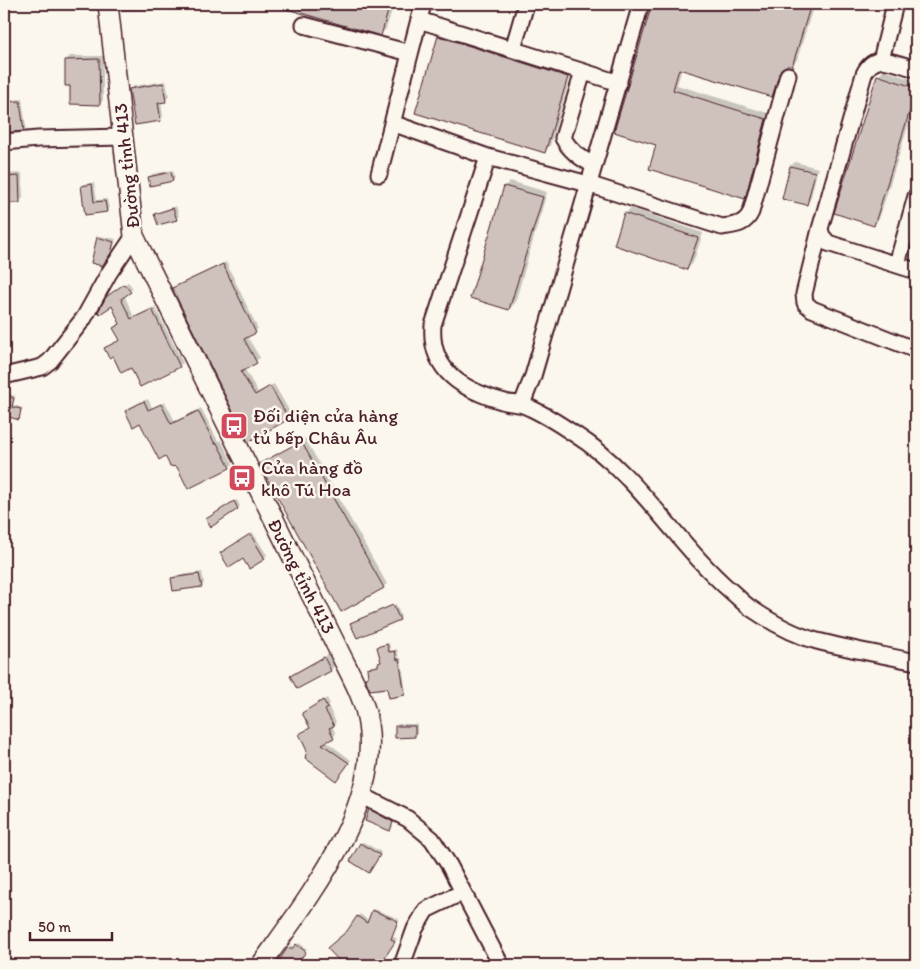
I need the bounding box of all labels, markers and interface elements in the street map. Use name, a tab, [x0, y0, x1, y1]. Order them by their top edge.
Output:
street label: Đường tỉnh 413	[108, 102, 145, 230]
place label: Đối diện cửa hàng tủ bếp Châu Âu	[253, 404, 398, 449]
bus stop icon: Đối diện cửa hàng tủ bếp Châu Âu	[219, 411, 249, 441]
place label: Cửa hàng đồ khô Tú Hoa	[261, 456, 363, 501]
bus stop icon: Cửa hàng đồ khô Tú Hoa	[227, 463, 257, 493]
street label: Đường tỉnh 413	[263, 515, 340, 638]
scale bar	[30, 909, 112, 941]
text: 50 m	[38, 918, 71, 936]

